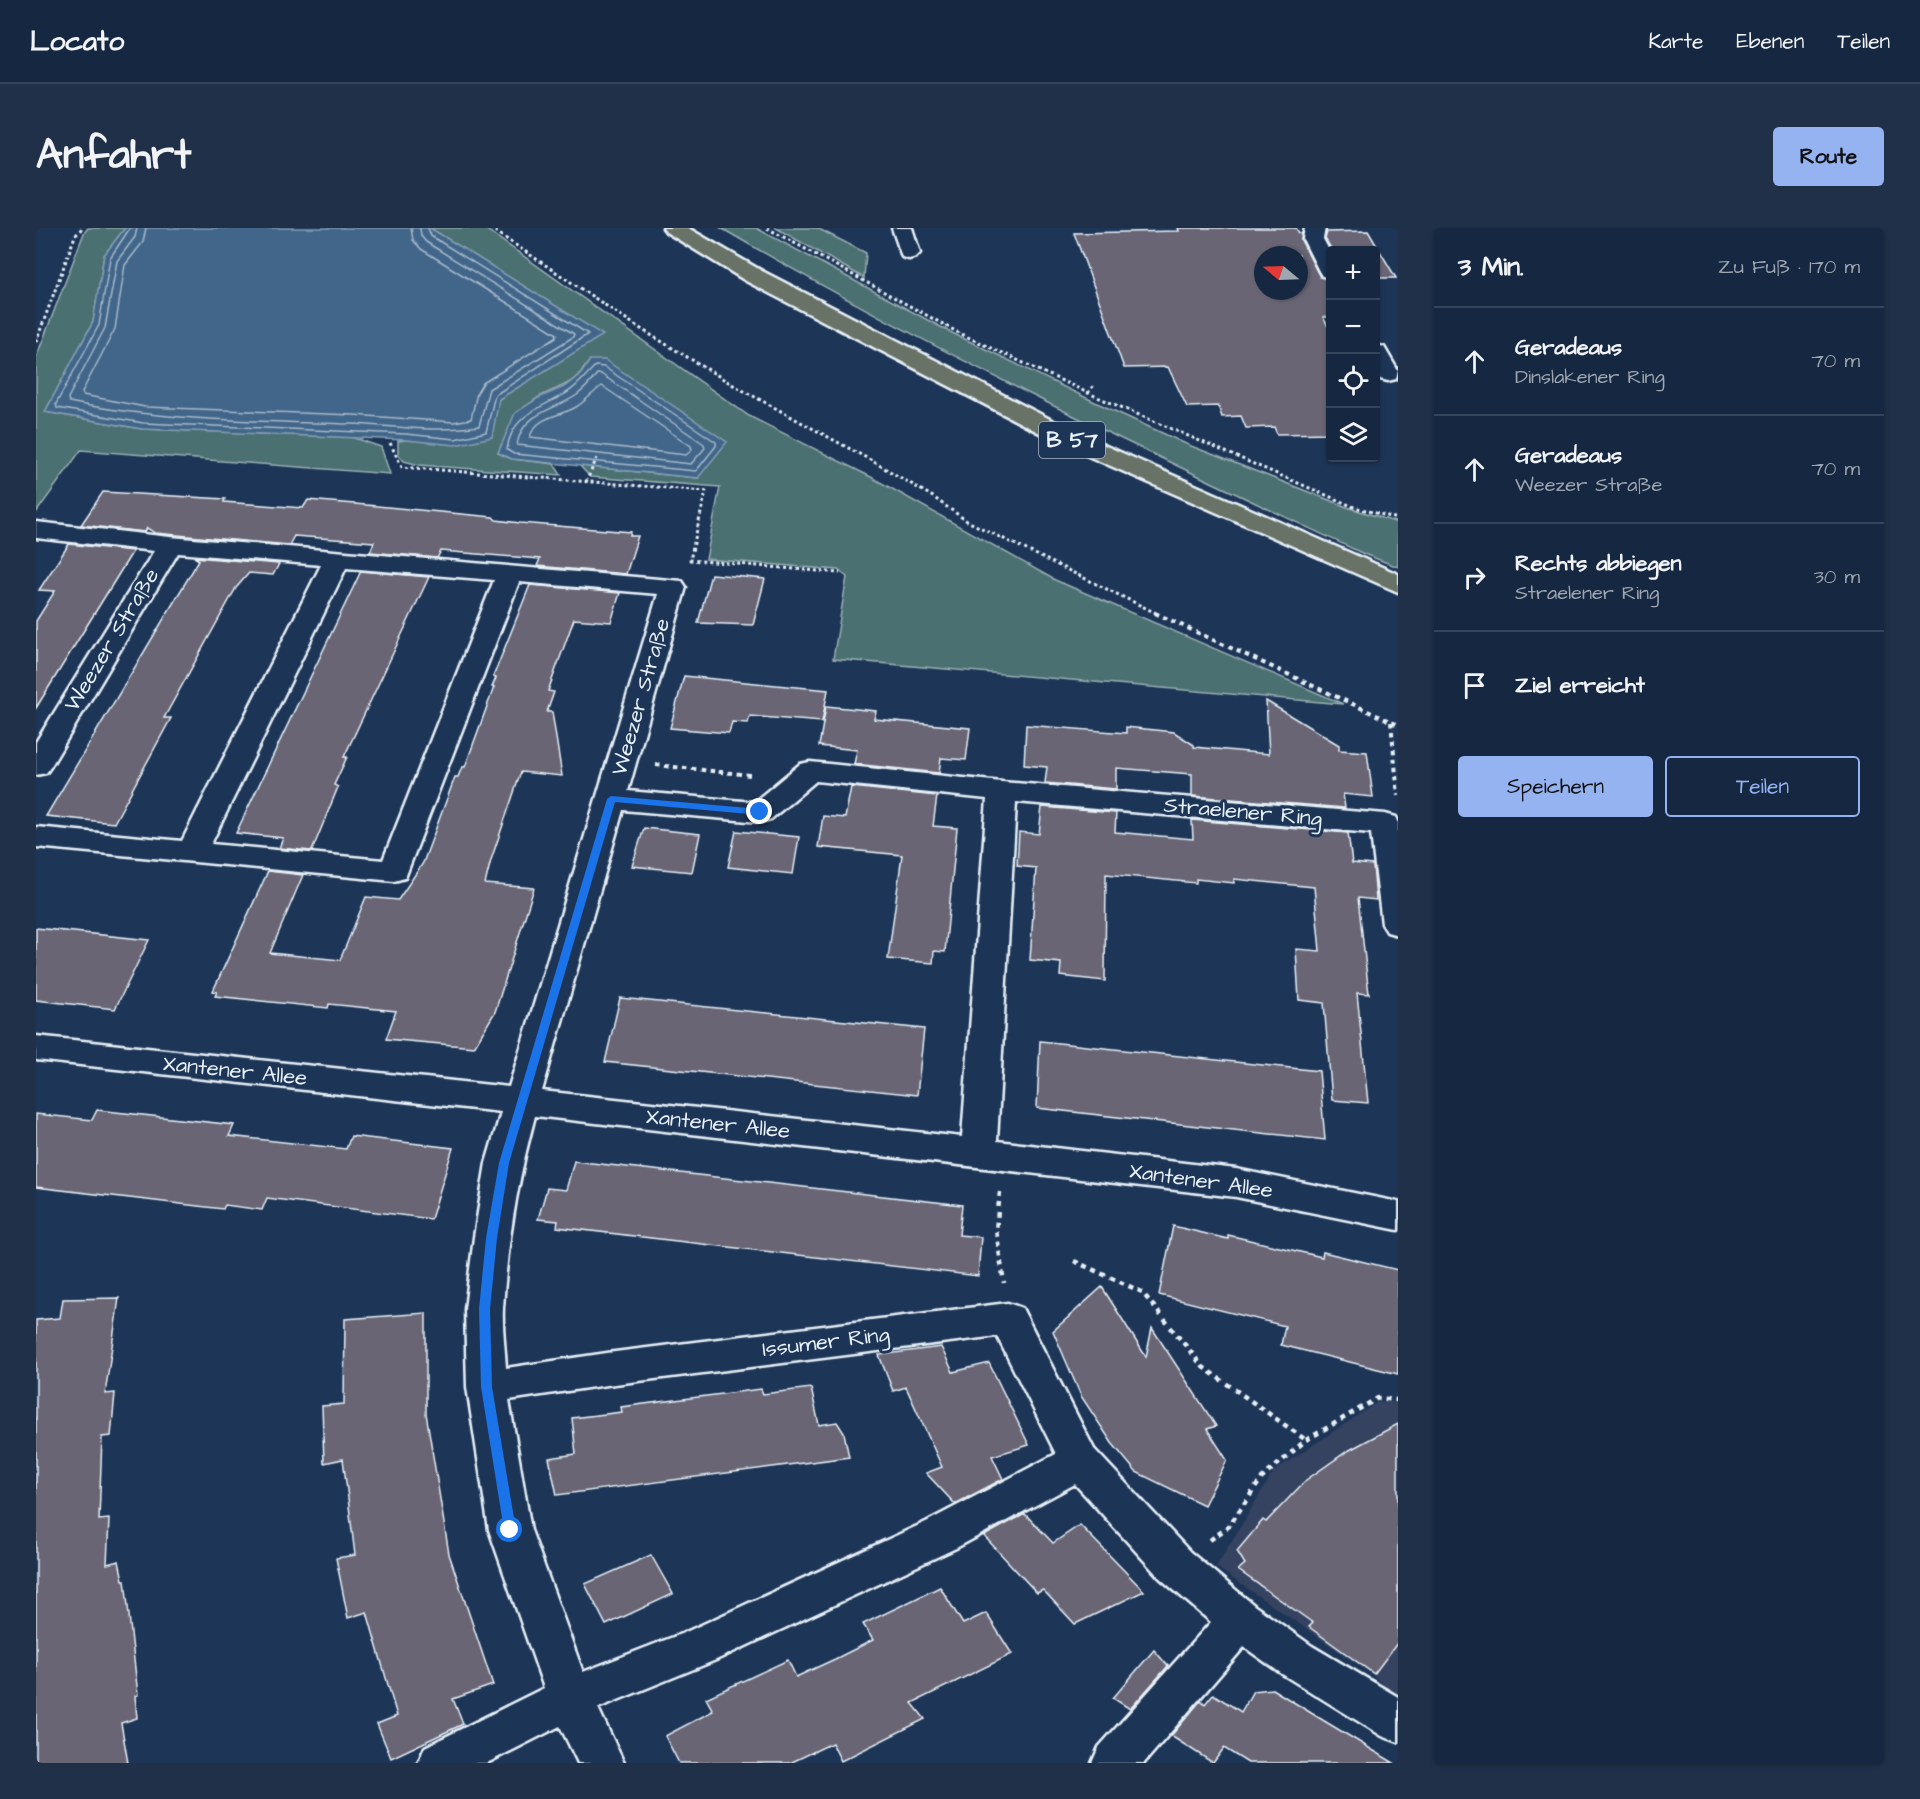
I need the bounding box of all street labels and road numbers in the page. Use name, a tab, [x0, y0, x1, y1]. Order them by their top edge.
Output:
road number: B 57	[1039, 422, 1105, 458]
street label: Weezer Straße	[57, 562, 167, 717]
street label: Weezer Straße	[604, 615, 678, 779]
street label: Straelener Ring	[1162, 790, 1323, 835]
street label: Xantener Allee	[161, 1048, 309, 1094]
street label: Xantener Allee	[644, 1101, 792, 1147]
street label: Xantener Allee	[1127, 1156, 1275, 1206]
street label: Issumer Ring	[761, 1319, 891, 1366]

